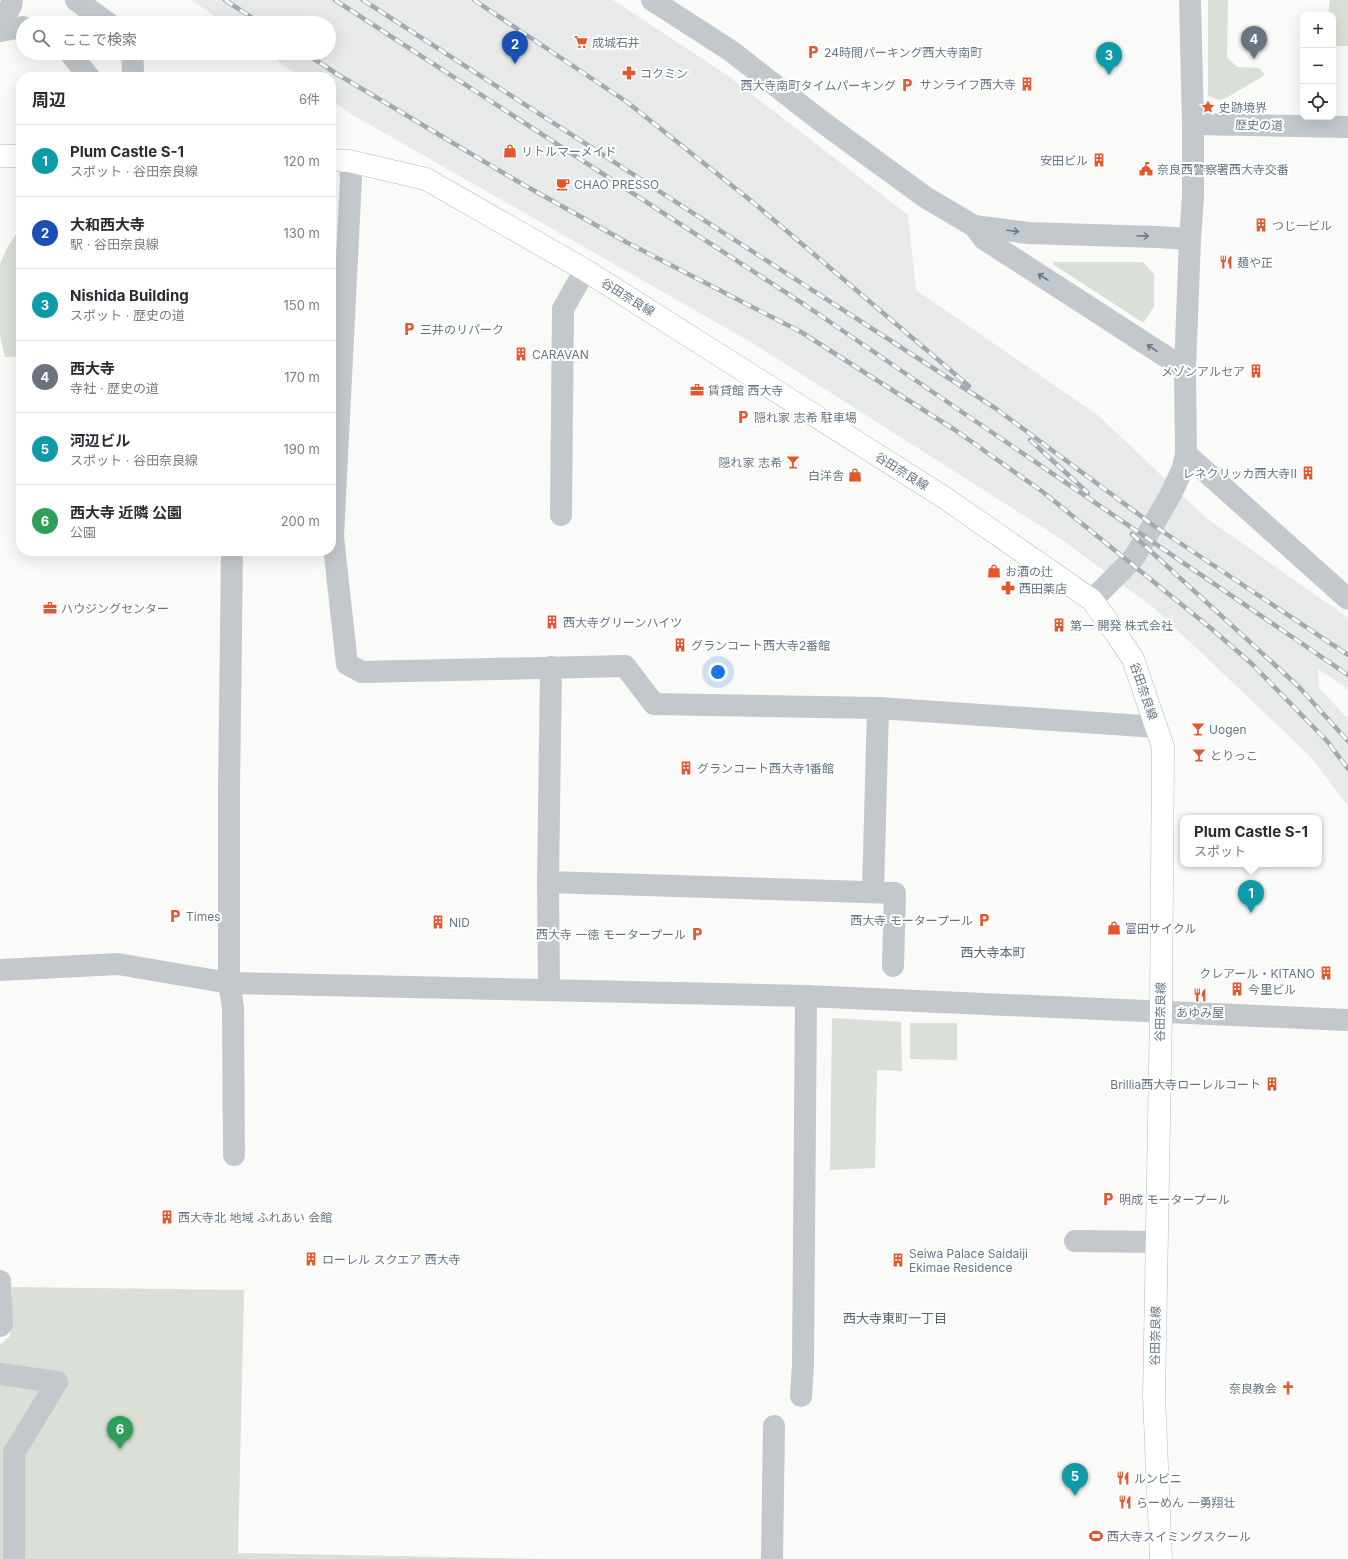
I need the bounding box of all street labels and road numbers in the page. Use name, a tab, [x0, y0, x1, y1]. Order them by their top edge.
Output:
street label: 歴史の道	[1235, 117, 1283, 133]
street label: 谷田奈良線	[599, 275, 657, 319]
street label: 谷田奈良線	[873, 449, 931, 493]
street label: 谷田奈良線	[1127, 660, 1161, 722]
street label: 谷田奈良線	[1152, 982, 1168, 1042]
street label: 谷田奈良線	[1147, 1306, 1163, 1366]

